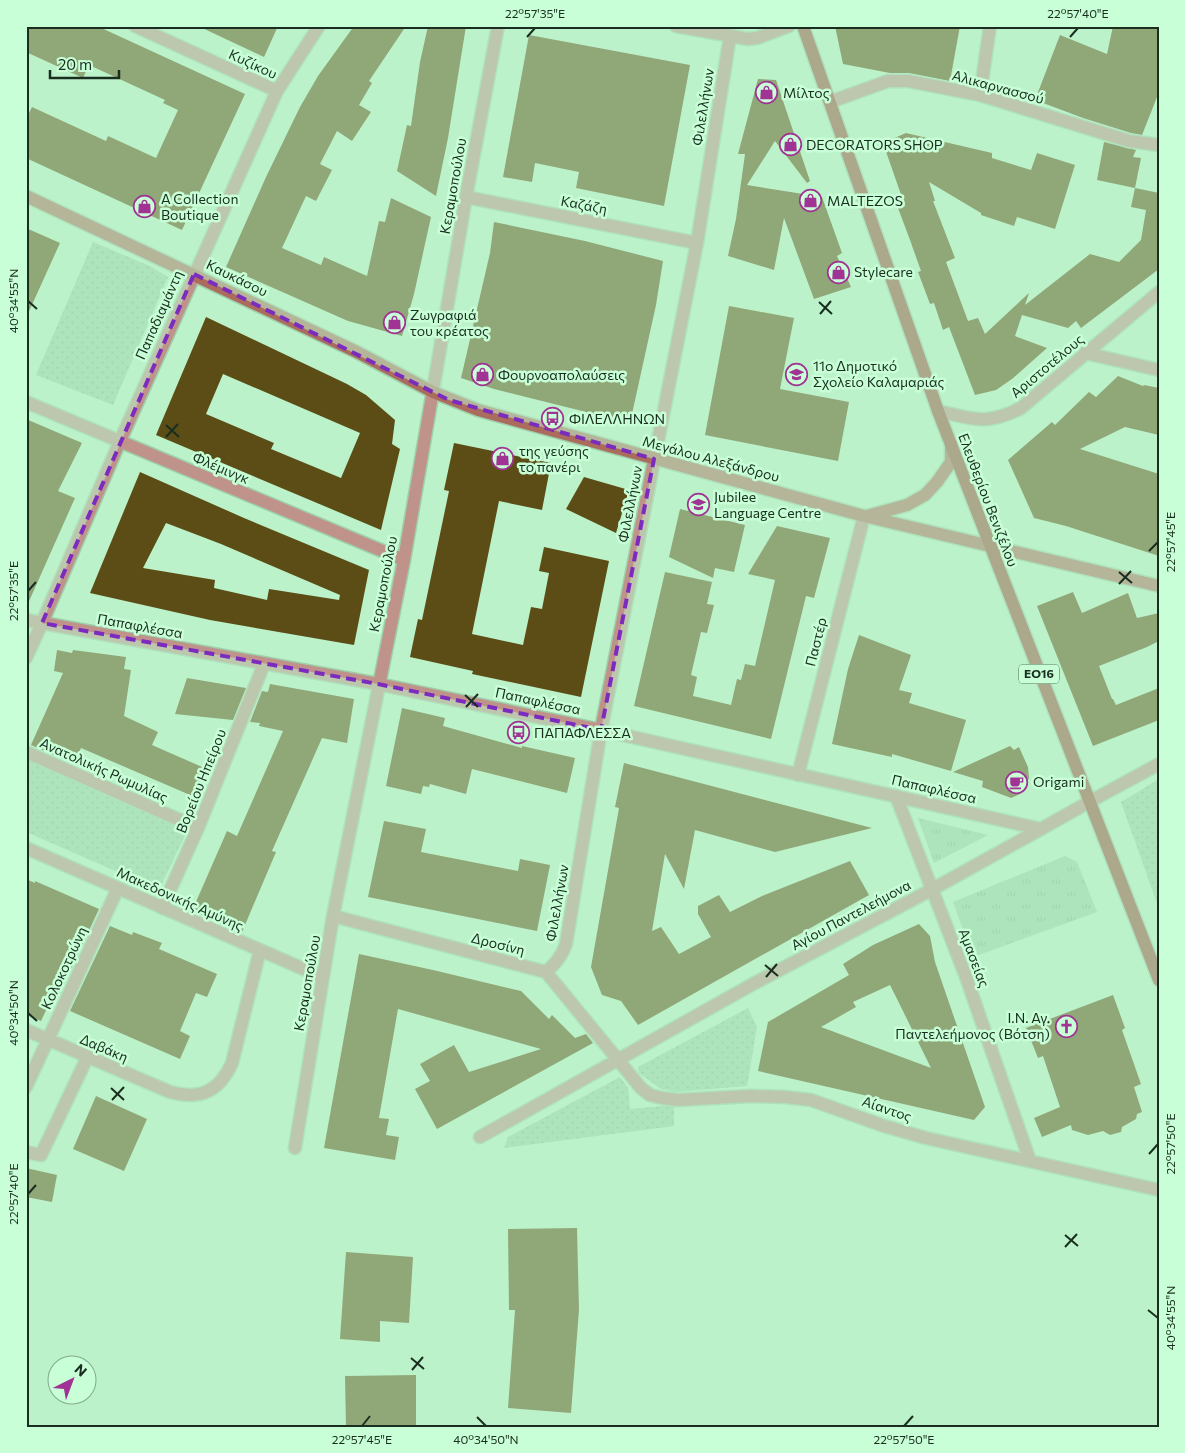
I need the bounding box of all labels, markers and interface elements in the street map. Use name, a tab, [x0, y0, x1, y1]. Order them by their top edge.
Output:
text: 22°57'35"E	[505, 6, 565, 20]
text: 22°57'40"E	[1047, 6, 1109, 20]
street label: Κυζίκου	[226, 45, 280, 82]
scale bar	[50, 48, 119, 80]
text: 20 m	[58, 55, 92, 73]
street label: Αλικαρνασσού	[950, 66, 1046, 107]
street label: Φιλελλήνων	[688, 67, 717, 147]
shop icon: Μίλτος	[755, 81, 779, 105]
place label: Μίλτος	[783, 84, 830, 101]
shop icon: DECORATORS SHOP	[778, 133, 802, 157]
street label: Κεραμοπούλου	[436, 136, 469, 235]
place label: DECORATORS SHOP	[806, 136, 943, 153]
shop icon: MALTEZOS	[799, 189, 823, 213]
place label: A Collection Boutique	[161, 190, 238, 223]
street label: Καζάζη	[559, 192, 609, 217]
place label: MALTEZOS	[827, 192, 903, 209]
shop icon: A Collection Boutique	[133, 195, 157, 219]
street label: Καυκάσου	[204, 255, 271, 300]
shop icon: Stylecare	[826, 260, 850, 284]
place label: Stylecare	[854, 263, 913, 280]
street label: Παπαδιαμάντη	[131, 268, 186, 362]
text: 40°34'55"N	[6, 269, 20, 333]
place label: Ζωγραφιά του κρέατος	[410, 306, 489, 339]
shop icon: Ζωγραφιά του κρέατος	[382, 311, 406, 335]
street label: Αριστοτέλους	[1007, 330, 1087, 401]
place label: 11ο Δημοτικό Σχολείο Καλαμαριάς	[813, 357, 945, 390]
school or university icon: 11ο Δημοτικό Σχολείο Καλαμαριάς	[785, 362, 809, 386]
shop icon: Φουρνοαπολαύσεις	[470, 363, 494, 387]
place label: Φουρνοαπολαύσεις	[498, 366, 625, 383]
bus stop icon: ΦΙΛΕΛΛΗΝΩΝ	[541, 407, 565, 431]
place label: ΦΙΛΕΛΛΗΝΩΝ	[569, 410, 665, 427]
street label: Ελευθερίου Βενιζέλου	[955, 431, 1022, 569]
street label: Μεγάλου Αλεξάνδρου	[641, 432, 782, 485]
place label: της γεύσης το πανέρι	[519, 442, 589, 475]
shop icon: της γεύσης το πανέρι	[491, 447, 515, 471]
street label: Φλέμινγκ	[190, 448, 252, 487]
street label: Φιλελλήνων	[614, 464, 645, 544]
place label: Jubilee Language Centre	[714, 488, 821, 521]
school or university icon: Jubilee Language Centre	[686, 493, 710, 517]
text: 22°57'45"E	[1163, 512, 1177, 572]
street label: Κεραμοπούλου	[365, 534, 400, 633]
text: 22°57'35"E	[6, 561, 20, 621]
street label: Παπαφλέσσα	[96, 610, 184, 641]
street label: Παστέρ	[801, 616, 830, 668]
road number: ΕΟ16	[1019, 664, 1059, 684]
street label: Παπαφλέσσα	[494, 683, 582, 718]
bus stop icon: ΠΑΠΑΦΛΕΣΣΑ	[506, 721, 530, 745]
place label: ΠΑΠΑΦΛΕΣΣΑ	[534, 724, 631, 741]
street label: Βορείου Ηπείρου	[172, 726, 229, 835]
street label: Ανατολικής Ρωμυλίας	[38, 734, 171, 805]
street label: Παπαφλέσσα	[890, 770, 978, 807]
cafe icon: Origami	[1005, 770, 1029, 794]
place label: Origami	[1033, 773, 1084, 790]
street label: Μακεδονικής Αμύνης	[114, 863, 246, 934]
street label: Φιλελλήνων	[541, 863, 572, 943]
street label: Αγίου Παντελεήμονα	[788, 876, 914, 953]
street label: Κολοκοτρώνη	[37, 924, 90, 1012]
street label: Αμασείας	[955, 926, 993, 990]
street label: Δροσίνη	[470, 929, 527, 958]
street label: Κεραμοπούλου	[290, 933, 323, 1032]
text: 40°34'50"N	[6, 980, 20, 1046]
place label: Ι.Ν. Αγ. Παντελεήμονος (Βότση)	[895, 1009, 1050, 1042]
church icon: Ι.Ν. Αγ. Παντελεήμονος (Βότση)	[1054, 1014, 1078, 1038]
street label: Δαβάκη	[77, 1030, 131, 1065]
street label: Αίαντος	[860, 1092, 914, 1125]
text: 22°57'50"E	[1163, 1113, 1177, 1175]
text: 22°57'40"E	[6, 1163, 20, 1225]
text: 40°34'55"N	[1163, 1286, 1177, 1350]
north arrow	[48, 1356, 98, 1406]
text: N	[71, 1360, 91, 1380]
text: 22°57'45"E	[332, 1432, 392, 1446]
text: 40°34'50"N	[453, 1432, 519, 1446]
text: 22°57'50"E	[873, 1432, 935, 1446]

